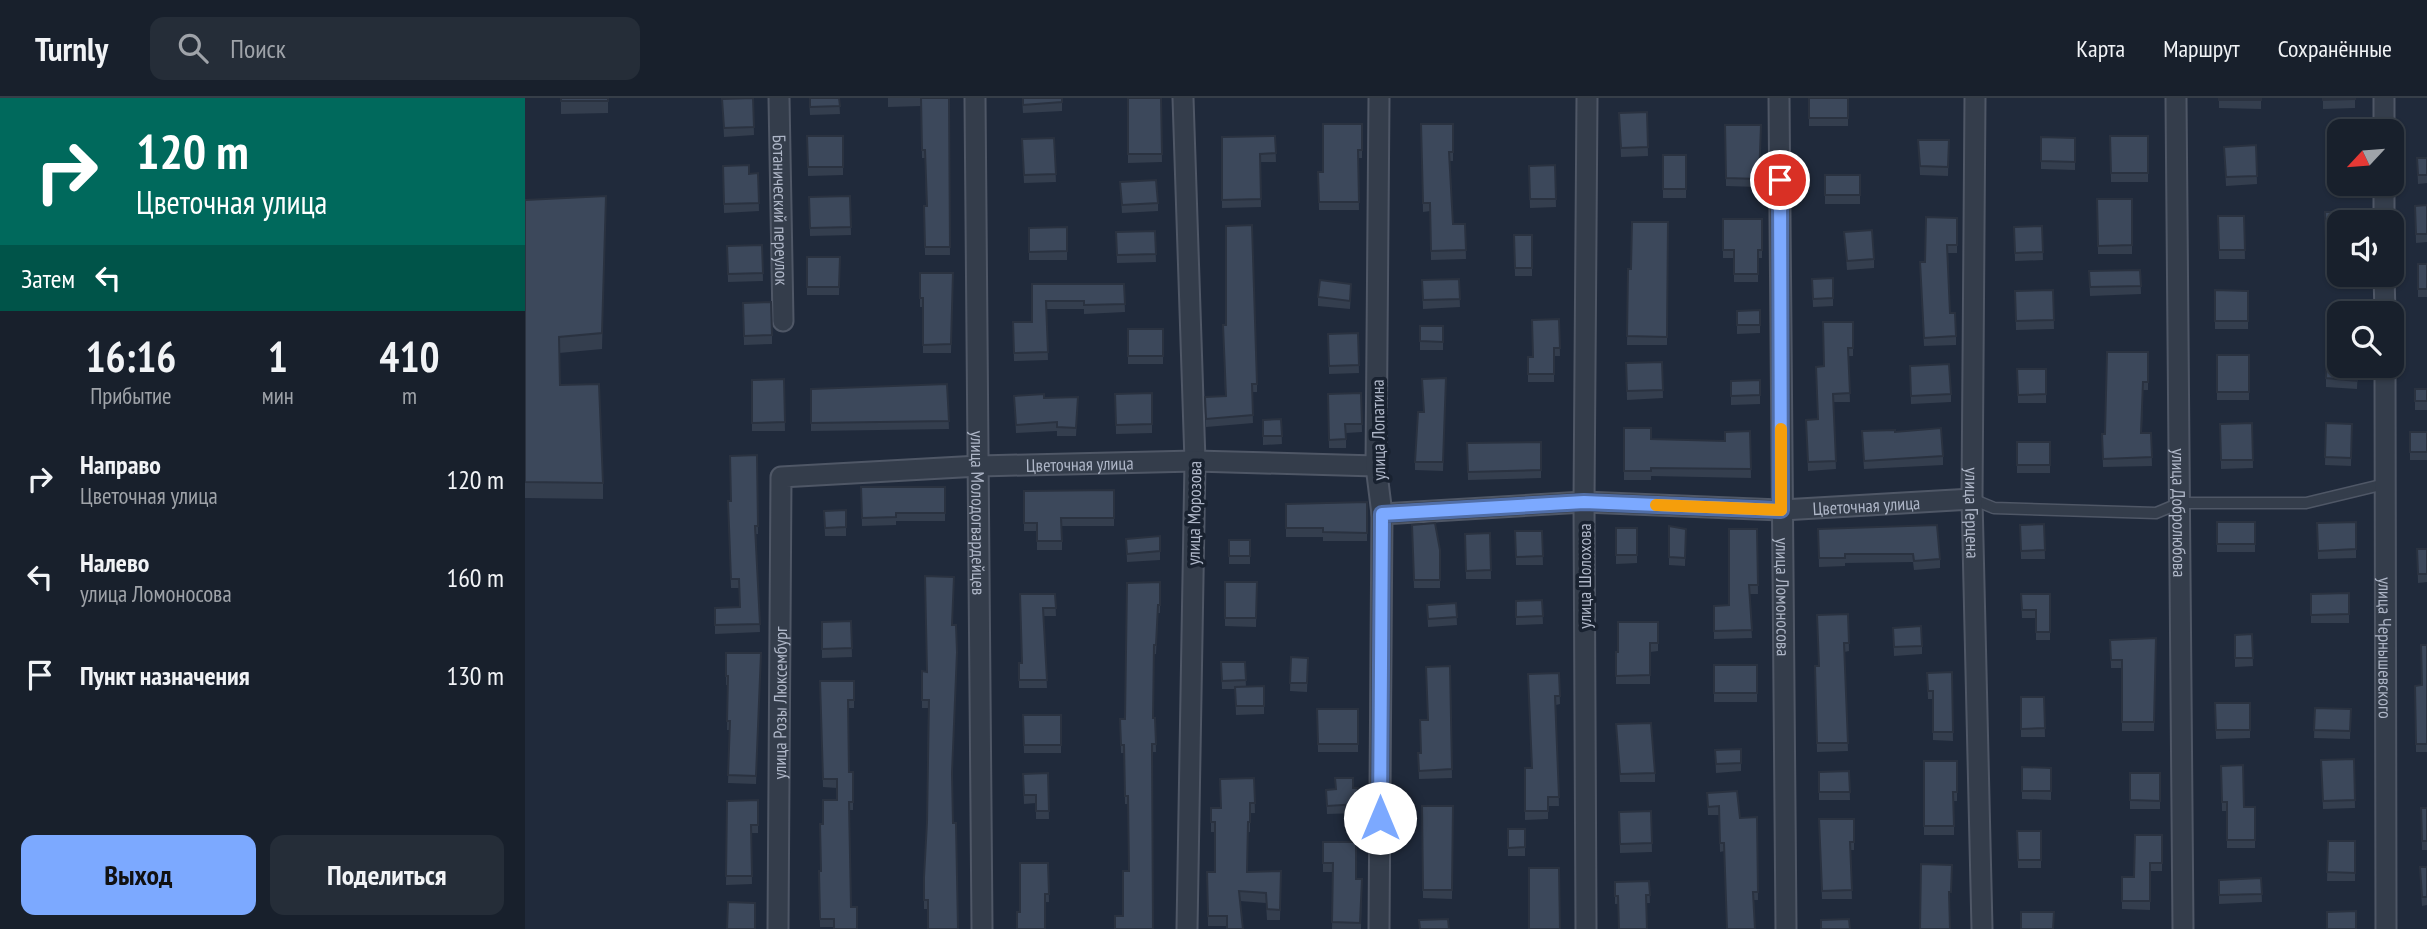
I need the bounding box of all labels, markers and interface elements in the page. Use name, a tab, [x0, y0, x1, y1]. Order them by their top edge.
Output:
search box	[150, 17, 640, 80]
text: Turnly	[35, 27, 108, 70]
icon: search	[174, 29, 212, 67]
text: Поиск	[230, 32, 286, 65]
text: Карта	[2076, 33, 2125, 64]
text: Маршрут	[2163, 33, 2240, 64]
text: Сохранённые	[2278, 33, 2392, 64]
text: 120 m	[136, 119, 249, 183]
north arrow	[2327, 119, 2405, 196]
map controls	[2327, 119, 2404, 378]
icon: right	[21, 126, 112, 217]
street label: Ботанический переулок	[768, 134, 794, 285]
pin	[1750, 150, 1810, 210]
icon: arrive	[1761, 161, 1799, 199]
text: Цветочная улица	[136, 181, 327, 223]
button: sound	[2327, 210, 2404, 287]
icon: left	[89, 259, 127, 297]
text: Затем	[21, 262, 75, 295]
button: search	[2327, 301, 2404, 378]
text: 16:16	[85, 329, 176, 384]
text: 1	[268, 329, 288, 384]
text: 410	[379, 329, 440, 384]
street label: улица Лопатина	[1366, 379, 1390, 481]
text: Прибытие	[90, 381, 172, 410]
text: мин	[262, 381, 294, 410]
text: m	[402, 381, 417, 410]
street label: улица Молодогвардейцев	[966, 431, 991, 595]
text: Направо	[80, 448, 161, 481]
street label: улица Добролюбова	[2167, 448, 2192, 578]
street label: Цветочная улица	[1026, 451, 1134, 476]
icon: right	[21, 460, 59, 498]
street label: улица Морозова	[1182, 461, 1206, 565]
text: 120 m	[446, 463, 504, 496]
street label: улица Герцена	[1960, 467, 1985, 559]
text: Цветочная улица	[80, 481, 218, 510]
street label: Цветочная улица	[1812, 491, 1921, 520]
street label: улица Шолохова	[1573, 523, 1596, 629]
street label: улица Ломоносова	[1771, 538, 1795, 656]
text: Налево	[80, 546, 149, 579]
icon: left	[21, 558, 59, 596]
text: 160 m	[446, 561, 504, 594]
street label: улица Чернышевского	[2374, 577, 2397, 719]
text: улица Ломоносова	[80, 579, 232, 608]
street label: улица Розы Люксембург	[767, 626, 792, 780]
icon: arrive	[21, 656, 59, 694]
text: Пункт назначения	[80, 659, 250, 692]
text: 130 m	[446, 659, 504, 692]
position arrow	[1343, 781, 1417, 855]
button: Выход	[21, 835, 256, 915]
button: Поделиться	[270, 835, 504, 915]

